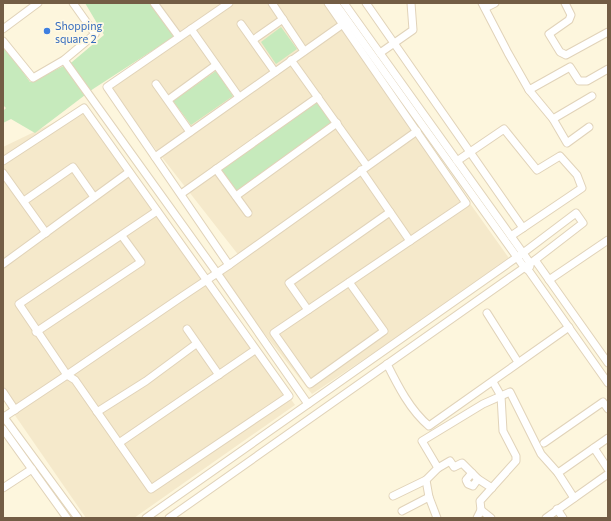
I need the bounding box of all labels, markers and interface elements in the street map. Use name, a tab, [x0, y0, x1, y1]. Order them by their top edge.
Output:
place label: Shopping square 2	[55, 19, 102, 45]
marker: Shopping square 2	[42, 26, 52, 36]

